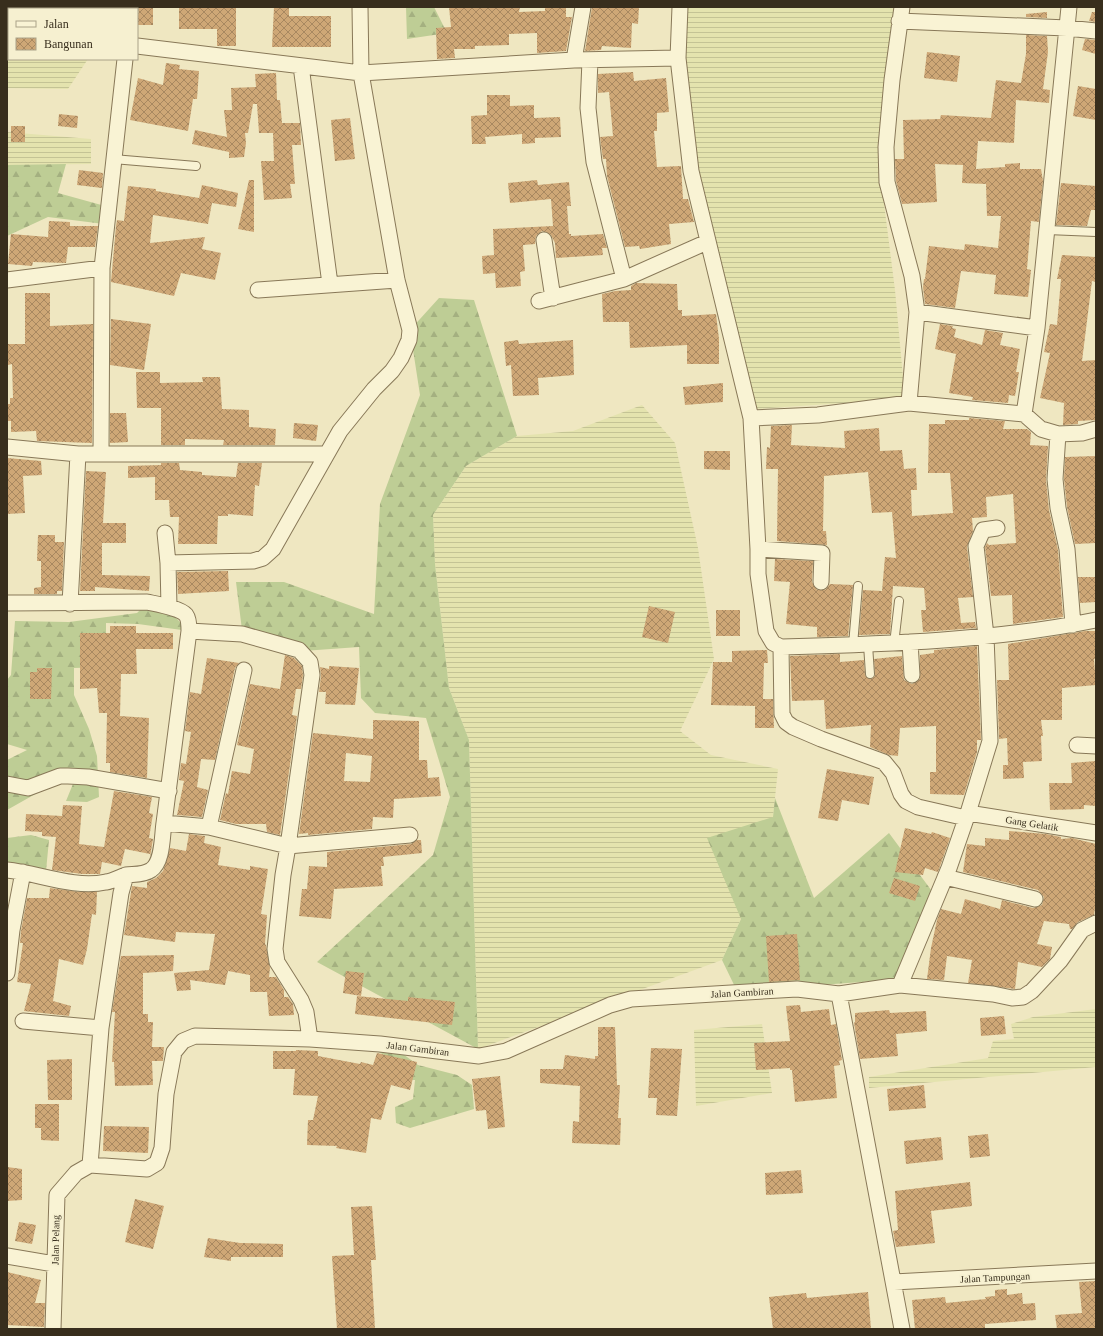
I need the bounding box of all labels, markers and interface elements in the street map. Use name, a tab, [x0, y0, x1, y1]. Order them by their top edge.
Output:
legend	[8, 8, 138, 60]
text: Jalan	[44, 17, 69, 31]
text: Bangunan	[44, 37, 93, 51]
street label: Gang Gelatik	[1005, 814, 1059, 833]
street label: Jalan Gambiran	[710, 985, 774, 1000]
street label: Jalan Gambiran	[386, 1039, 450, 1058]
street label: Jalan Pelang	[50, 1215, 61, 1265]
street label: Jalan Tampungan	[960, 1270, 1030, 1285]

